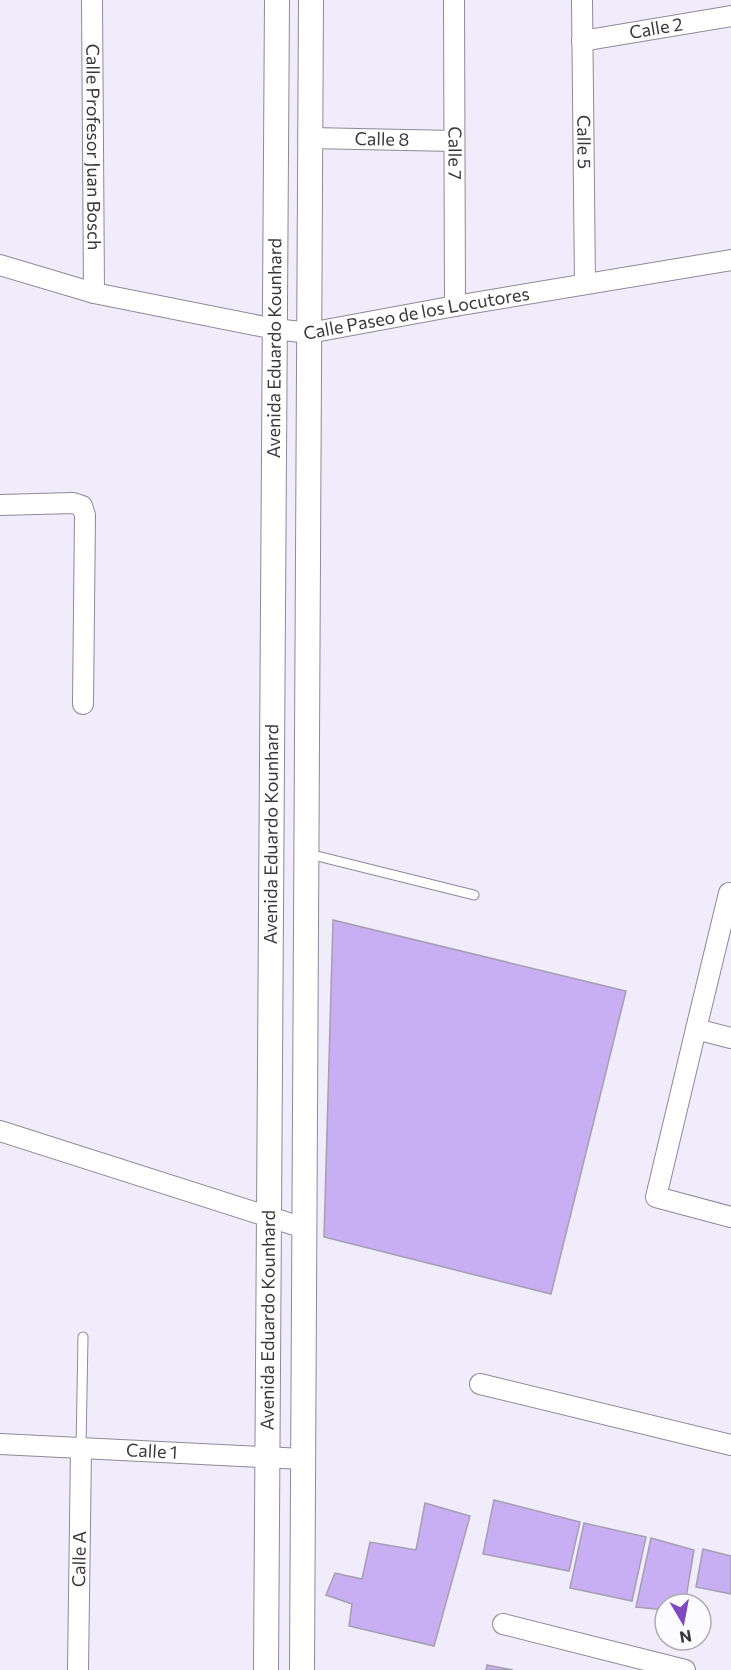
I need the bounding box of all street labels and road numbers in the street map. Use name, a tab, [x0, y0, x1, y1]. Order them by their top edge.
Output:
street label: Calle 2	[627, 12, 684, 43]
street label: Calle Profesor Juan Bosch	[82, 44, 106, 250]
street label: Calle 5	[573, 115, 596, 169]
street label: Calle 7	[444, 126, 467, 180]
street label: Calle 8	[354, 127, 410, 150]
street label: Avenida Eduardo Kounhard	[262, 238, 285, 458]
street label: Calle Paseo de los Locutores	[301, 282, 531, 344]
street label: Avenida Eduardo Kounhard	[259, 724, 282, 944]
street label: Avenida Eduardo Kounhard	[256, 1210, 279, 1430]
street label: Calle 1	[126, 1438, 178, 1463]
street label: Calle A	[67, 1531, 90, 1587]

